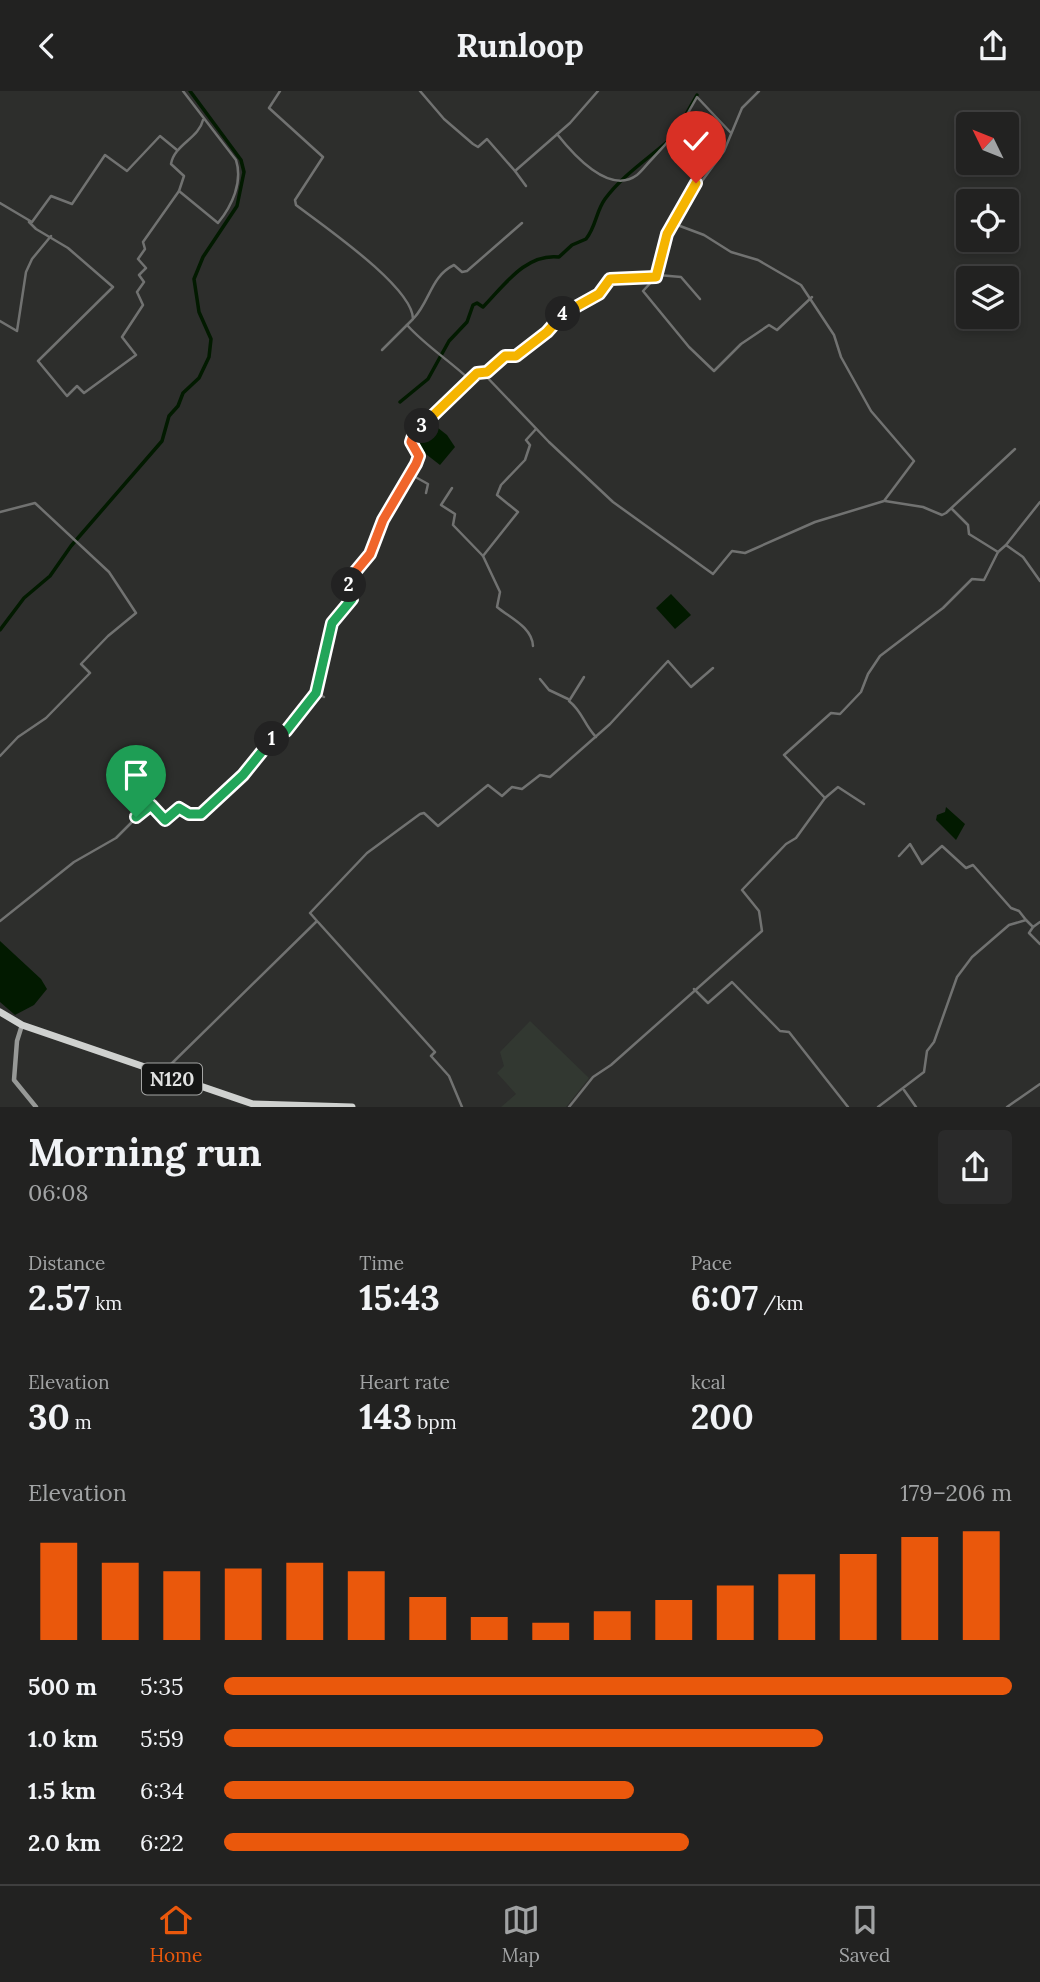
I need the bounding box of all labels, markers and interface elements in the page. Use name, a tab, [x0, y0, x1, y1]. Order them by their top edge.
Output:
text: Runloop	[456, 25, 584, 66]
icon: back	[28, 27, 66, 65]
icon: share	[974, 27, 1012, 65]
pin	[666, 111, 726, 183]
north arrow	[956, 112, 1018, 175]
map controls	[956, 112, 1019, 329]
icon: check	[677, 122, 715, 160]
button: locate	[956, 189, 1019, 252]
button: layers	[956, 266, 1019, 329]
pin: 4	[546, 297, 580, 332]
text: 4	[557, 301, 568, 325]
pin: 3	[404, 409, 440, 443]
text: 3	[416, 413, 427, 437]
pin: 2	[332, 567, 366, 603]
text: 2	[343, 572, 354, 596]
pin: 1	[254, 721, 290, 757]
text: 1	[268, 726, 275, 750]
pin	[106, 745, 166, 817]
icon: arrive	[117, 756, 155, 794]
road number: N120	[142, 1063, 202, 1095]
text: Morning run	[28, 1128, 262, 1176]
button: share	[938, 1130, 1012, 1204]
text: 06:08	[28, 1178, 89, 1207]
text: Distance	[28, 1251, 105, 1275]
text: Time	[359, 1251, 404, 1275]
text: Pace	[691, 1251, 732, 1275]
text: 2.57	[28, 1275, 90, 1320]
text: 15:43	[359, 1275, 440, 1320]
text: 6:07	[691, 1275, 758, 1320]
text: km	[90, 1291, 122, 1315]
text: /km	[758, 1291, 804, 1315]
text: Elevation	[28, 1370, 110, 1394]
text: Heart rate	[359, 1370, 450, 1394]
text: kcal	[691, 1370, 726, 1394]
text: 30	[28, 1394, 70, 1439]
text: 143	[359, 1394, 412, 1439]
text: 200	[691, 1394, 754, 1439]
text: m	[70, 1410, 92, 1434]
text: bpm	[412, 1410, 457, 1434]
text: Elevation	[28, 1478, 127, 1507]
text: 179–206 m	[900, 1478, 1012, 1507]
text: 500 m	[28, 1672, 97, 1701]
text: 5:35	[140, 1672, 184, 1701]
text: 1.0 km	[28, 1724, 98, 1753]
text: 5:59	[140, 1724, 184, 1753]
text: 1.5 km	[28, 1776, 96, 1805]
text: 6:34	[140, 1776, 184, 1805]
text: 2.0 km	[28, 1828, 101, 1857]
text: 6:22	[140, 1828, 184, 1857]
tab: Home	[150, 1901, 202, 1967]
tab: Map	[501, 1901, 540, 1967]
tab: Saved	[839, 1901, 890, 1967]

